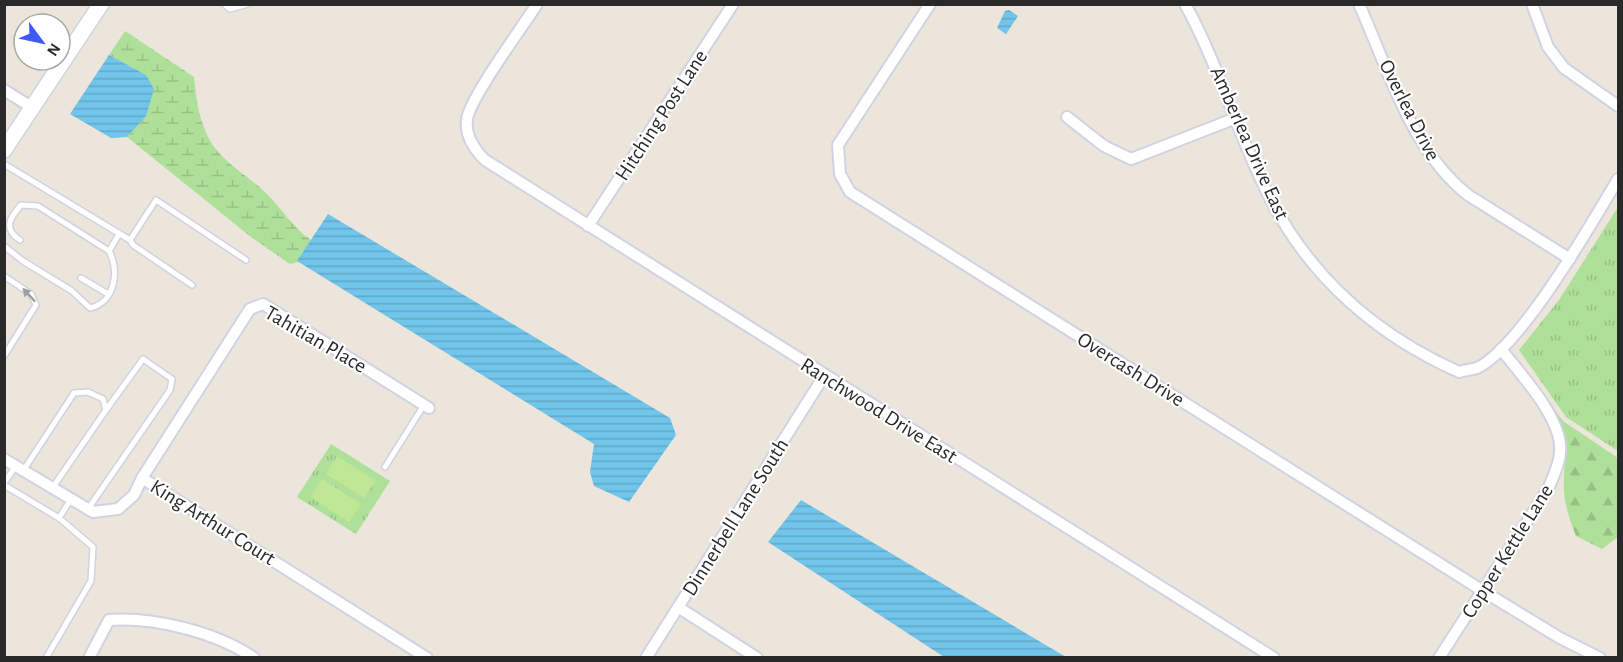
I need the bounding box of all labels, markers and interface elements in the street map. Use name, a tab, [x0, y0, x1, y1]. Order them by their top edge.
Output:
north arrow	[12, 12, 72, 72]
text: N	[44, 41, 63, 59]
street label: Hitching Post Lane	[611, 46, 711, 185]
street label: Overlea Drive	[1375, 56, 1444, 164]
street label: Amberlea Drive East	[1206, 64, 1293, 223]
one-way arrow	[22, 287, 36, 302]
street label: Tahitian Place	[261, 302, 370, 377]
street label: Overcash Drive	[1074, 328, 1188, 411]
street label: Ranchwood Drive East	[797, 354, 961, 467]
street label: Dinnerbell Lane South	[678, 435, 792, 600]
street label: King Arthur Court	[147, 476, 279, 569]
street label: Copper Kettle Lane	[1458, 481, 1557, 622]

